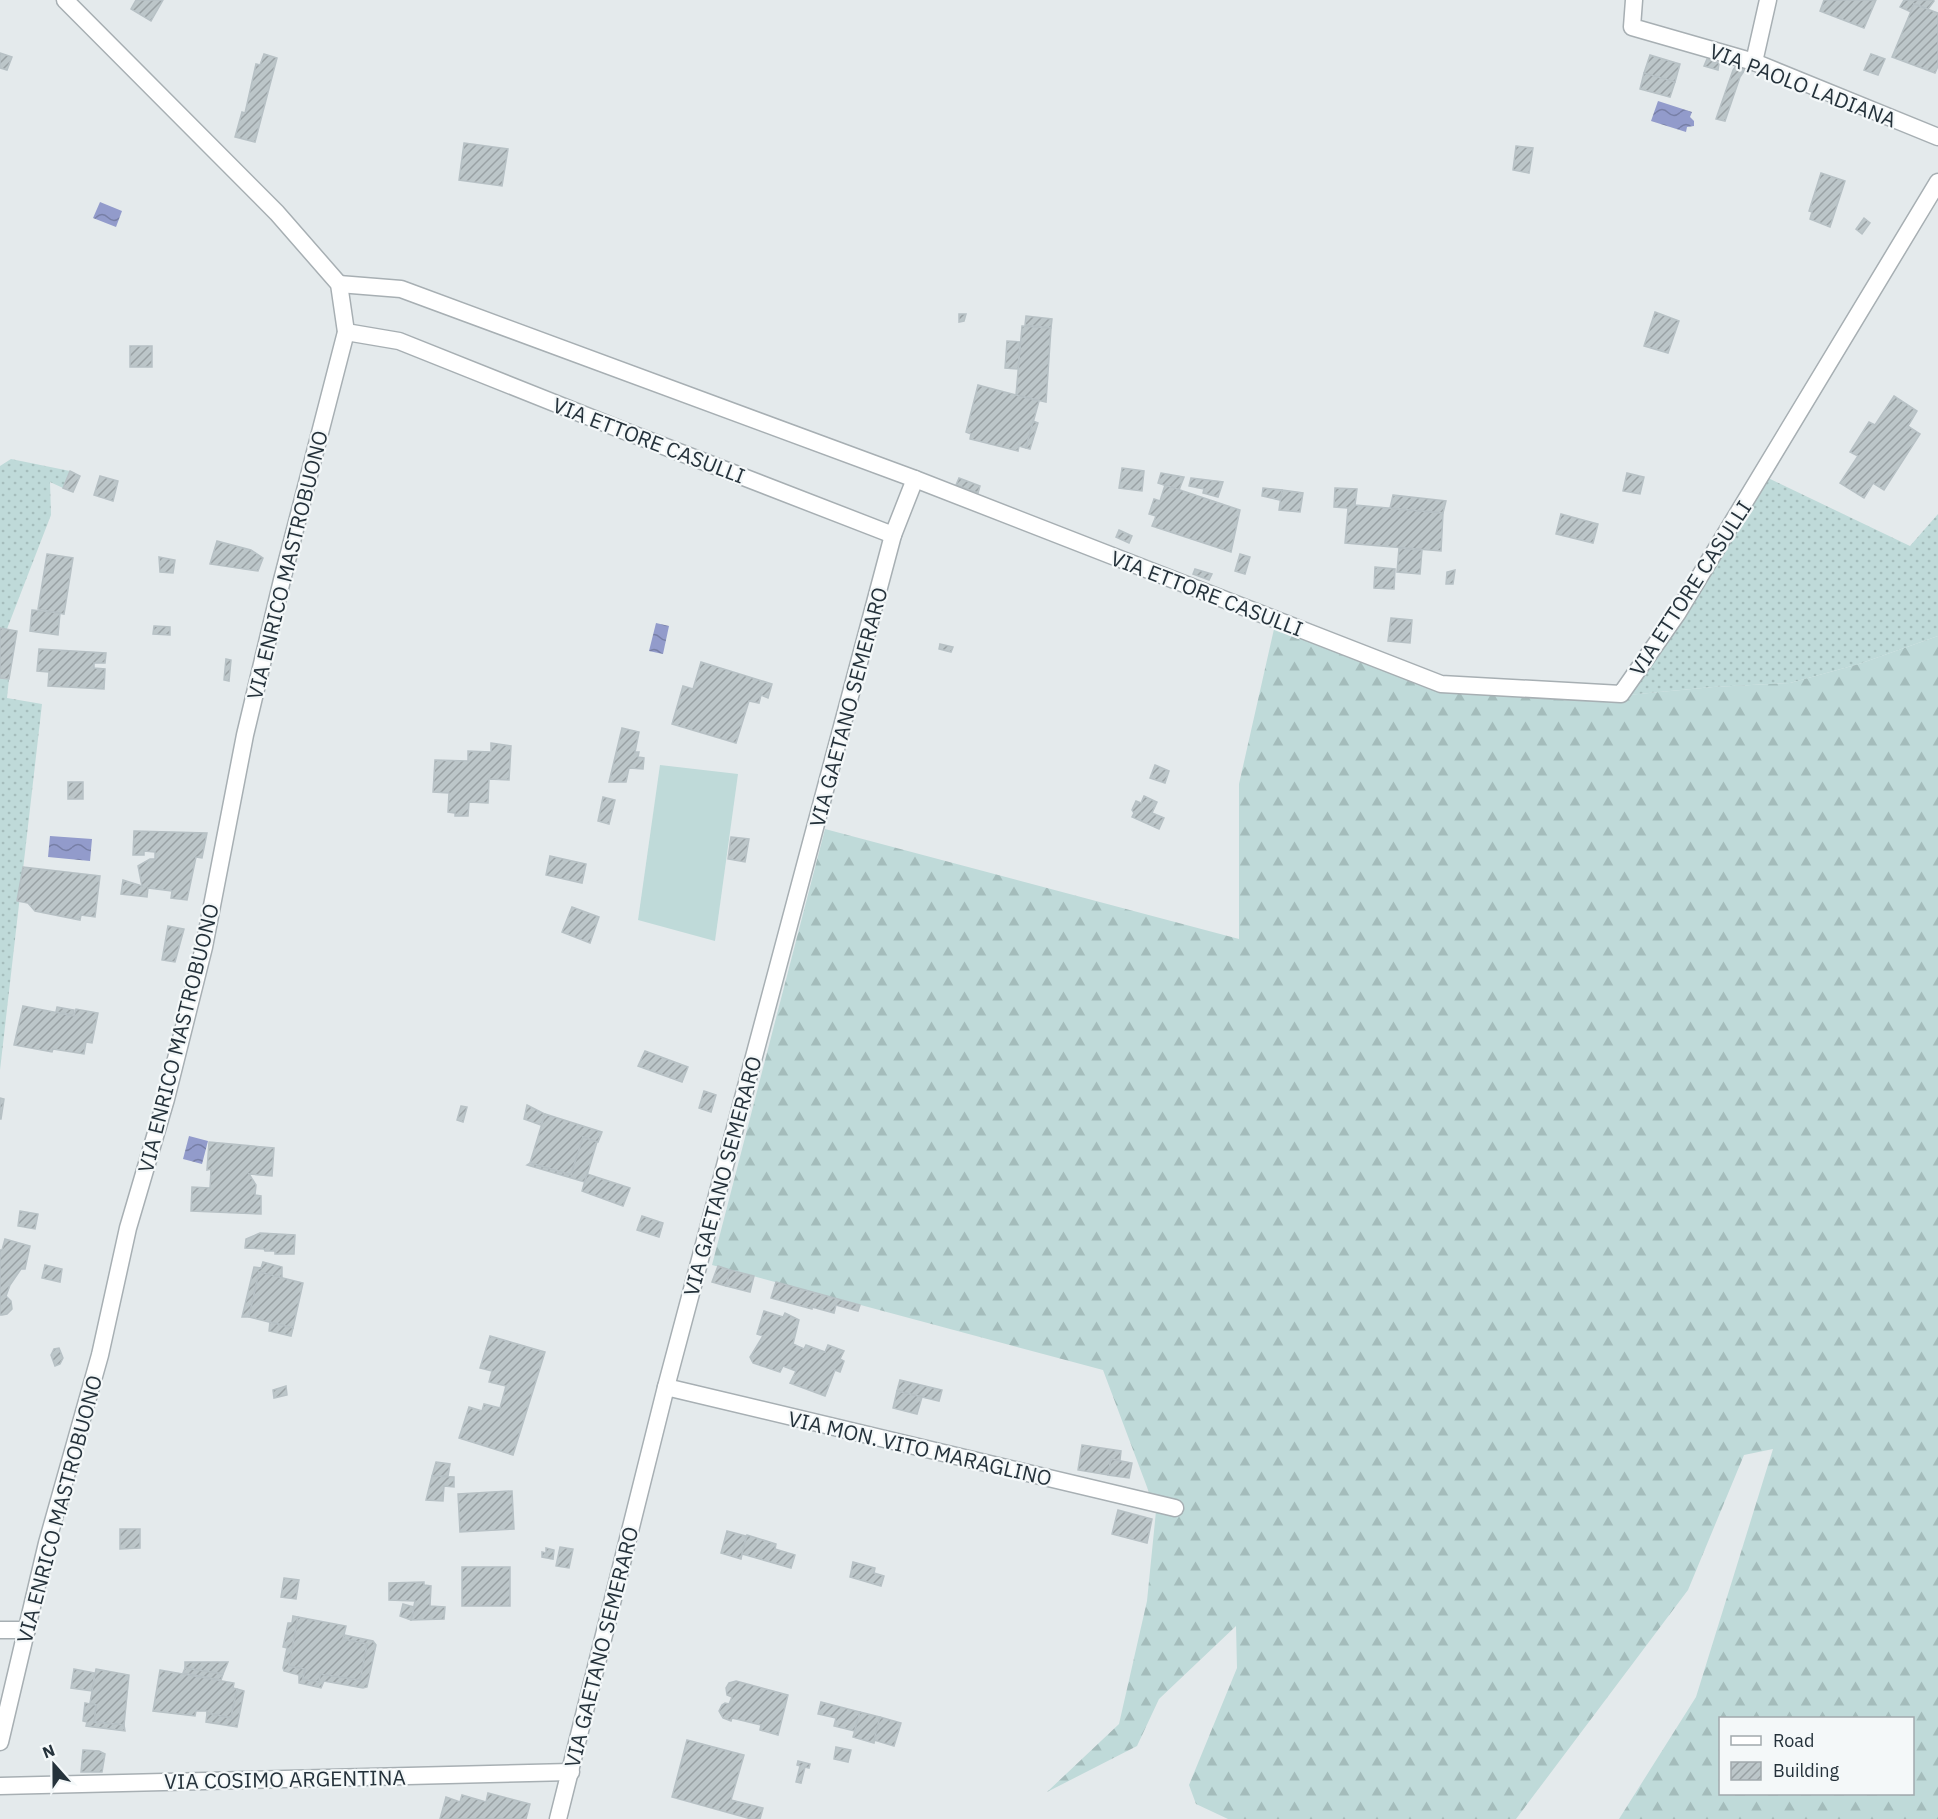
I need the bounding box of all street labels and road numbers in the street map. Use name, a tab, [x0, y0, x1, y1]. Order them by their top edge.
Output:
street label: VIA PAOLO LADIANA	[1706, 36, 1900, 134]
street label: VIA ETTORE CASULLI	[549, 390, 749, 490]
street label: VIA ENRICO MASTROBUONO	[240, 428, 334, 702]
street label: VIA ETTORE CASULLI	[1623, 495, 1757, 681]
street label: VIA ETTORE CASULLI	[1107, 543, 1307, 643]
street label: VIA GAETANO SEMERARO	[802, 584, 894, 830]
street label: VIA ENRICO MASTROBUONO	[131, 901, 225, 1175]
street label: VIA GAETANO SEMERARO	[676, 1053, 768, 1299]
street label: VIA ENRICO MASTROBUONO	[10, 1372, 108, 1646]
street label: VIA MON. VITO MARAGLINO	[785, 1404, 1055, 1492]
street label: VIA GAETANO SEMERARO	[557, 1524, 645, 1770]
street label: VIA COSIMO ARGENTINA	[164, 1763, 406, 1795]

